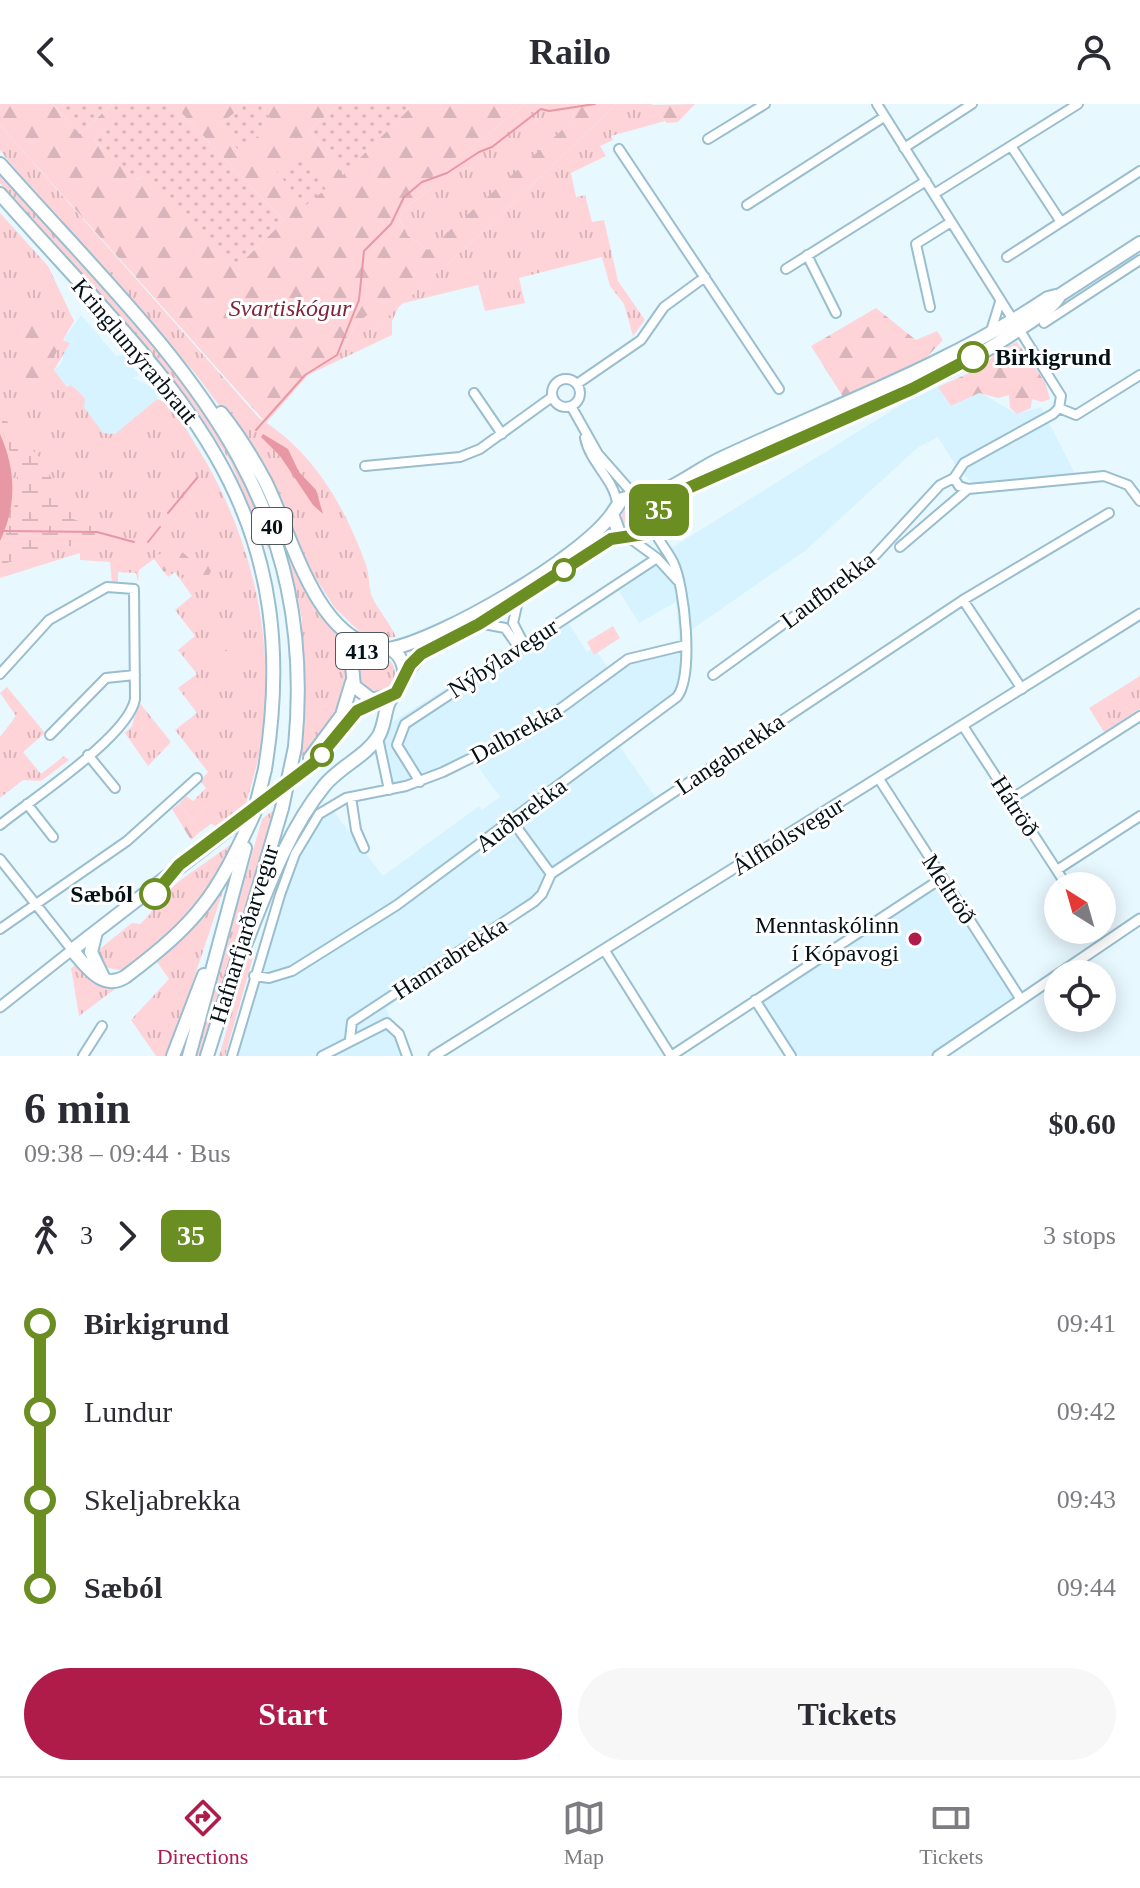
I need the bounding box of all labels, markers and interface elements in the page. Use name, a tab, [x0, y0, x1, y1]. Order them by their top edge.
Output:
icon: back	[24, 30, 68, 74]
icon: person	[1072, 30, 1116, 74]
text: Railo	[529, 32, 611, 72]
street label: Kringlumýrarbraut	[67, 273, 203, 429]
park label: Svartiskógur	[229, 295, 352, 321]
marker: Birkigrund	[958, 342, 988, 372]
place label: Birkigrund	[995, 344, 1112, 370]
line badge: 35	[623, 484, 695, 536]
text: 35	[645, 494, 673, 525]
road number: 40	[252, 508, 292, 544]
street label: Laufbrekka	[776, 546, 880, 634]
unlabelled marker	[553, 559, 575, 581]
street label: Nýbýlavegur	[443, 613, 563, 703]
road number: 413	[336, 633, 388, 669]
street label: Dalbrekka	[466, 697, 566, 769]
street label: Langabrekka	[671, 708, 789, 800]
unlabelled marker	[311, 744, 333, 766]
street label: Hátröð	[986, 771, 1044, 841]
street label: Auðbrekka	[471, 772, 572, 857]
street label: Álfhólsvegur	[727, 791, 849, 881]
street label: Hafnarfjarðarvegur	[204, 842, 284, 1026]
street label: Meltröð	[917, 849, 981, 929]
north arrow	[1044, 872, 1116, 944]
map controls	[1044, 872, 1116, 1032]
marker: Sæból	[140, 879, 170, 909]
place label: Sæból	[70, 881, 133, 907]
street label: Hamrabrekka	[388, 911, 512, 1004]
place label: Menntaskólinn í Kópavogi	[755, 912, 899, 966]
marker: Menntaskólinn í Kópavogi	[906, 930, 924, 948]
button: locate	[1044, 960, 1116, 1032]
text: 6 min	[24, 1084, 130, 1133]
text: $0.60	[1049, 1107, 1116, 1140]
text: 09:38 – 09:44 · Bus	[24, 1139, 231, 1168]
icon: walk	[24, 1214, 68, 1258]
icon: forward	[105, 1214, 149, 1258]
text: 35	[177, 1220, 205, 1251]
text: 3	[80, 1221, 93, 1250]
text: 3 stops	[1043, 1221, 1116, 1250]
text: Birkigrund	[84, 1307, 229, 1340]
text: 09:41	[1057, 1309, 1116, 1338]
text: Lundur	[84, 1395, 172, 1428]
text: 09:42	[1057, 1397, 1116, 1426]
text: Skeljabrekka	[84, 1483, 241, 1516]
text: 09:43	[1057, 1485, 1116, 1514]
text: Sæból	[84, 1571, 162, 1604]
text: 09:44	[1057, 1573, 1116, 1602]
button: Start	[24, 1668, 562, 1760]
button: Tickets	[578, 1668, 1116, 1760]
tab: Directions	[157, 1796, 248, 1870]
tab: Map	[562, 1796, 606, 1870]
tab: Tickets	[919, 1796, 983, 1870]

